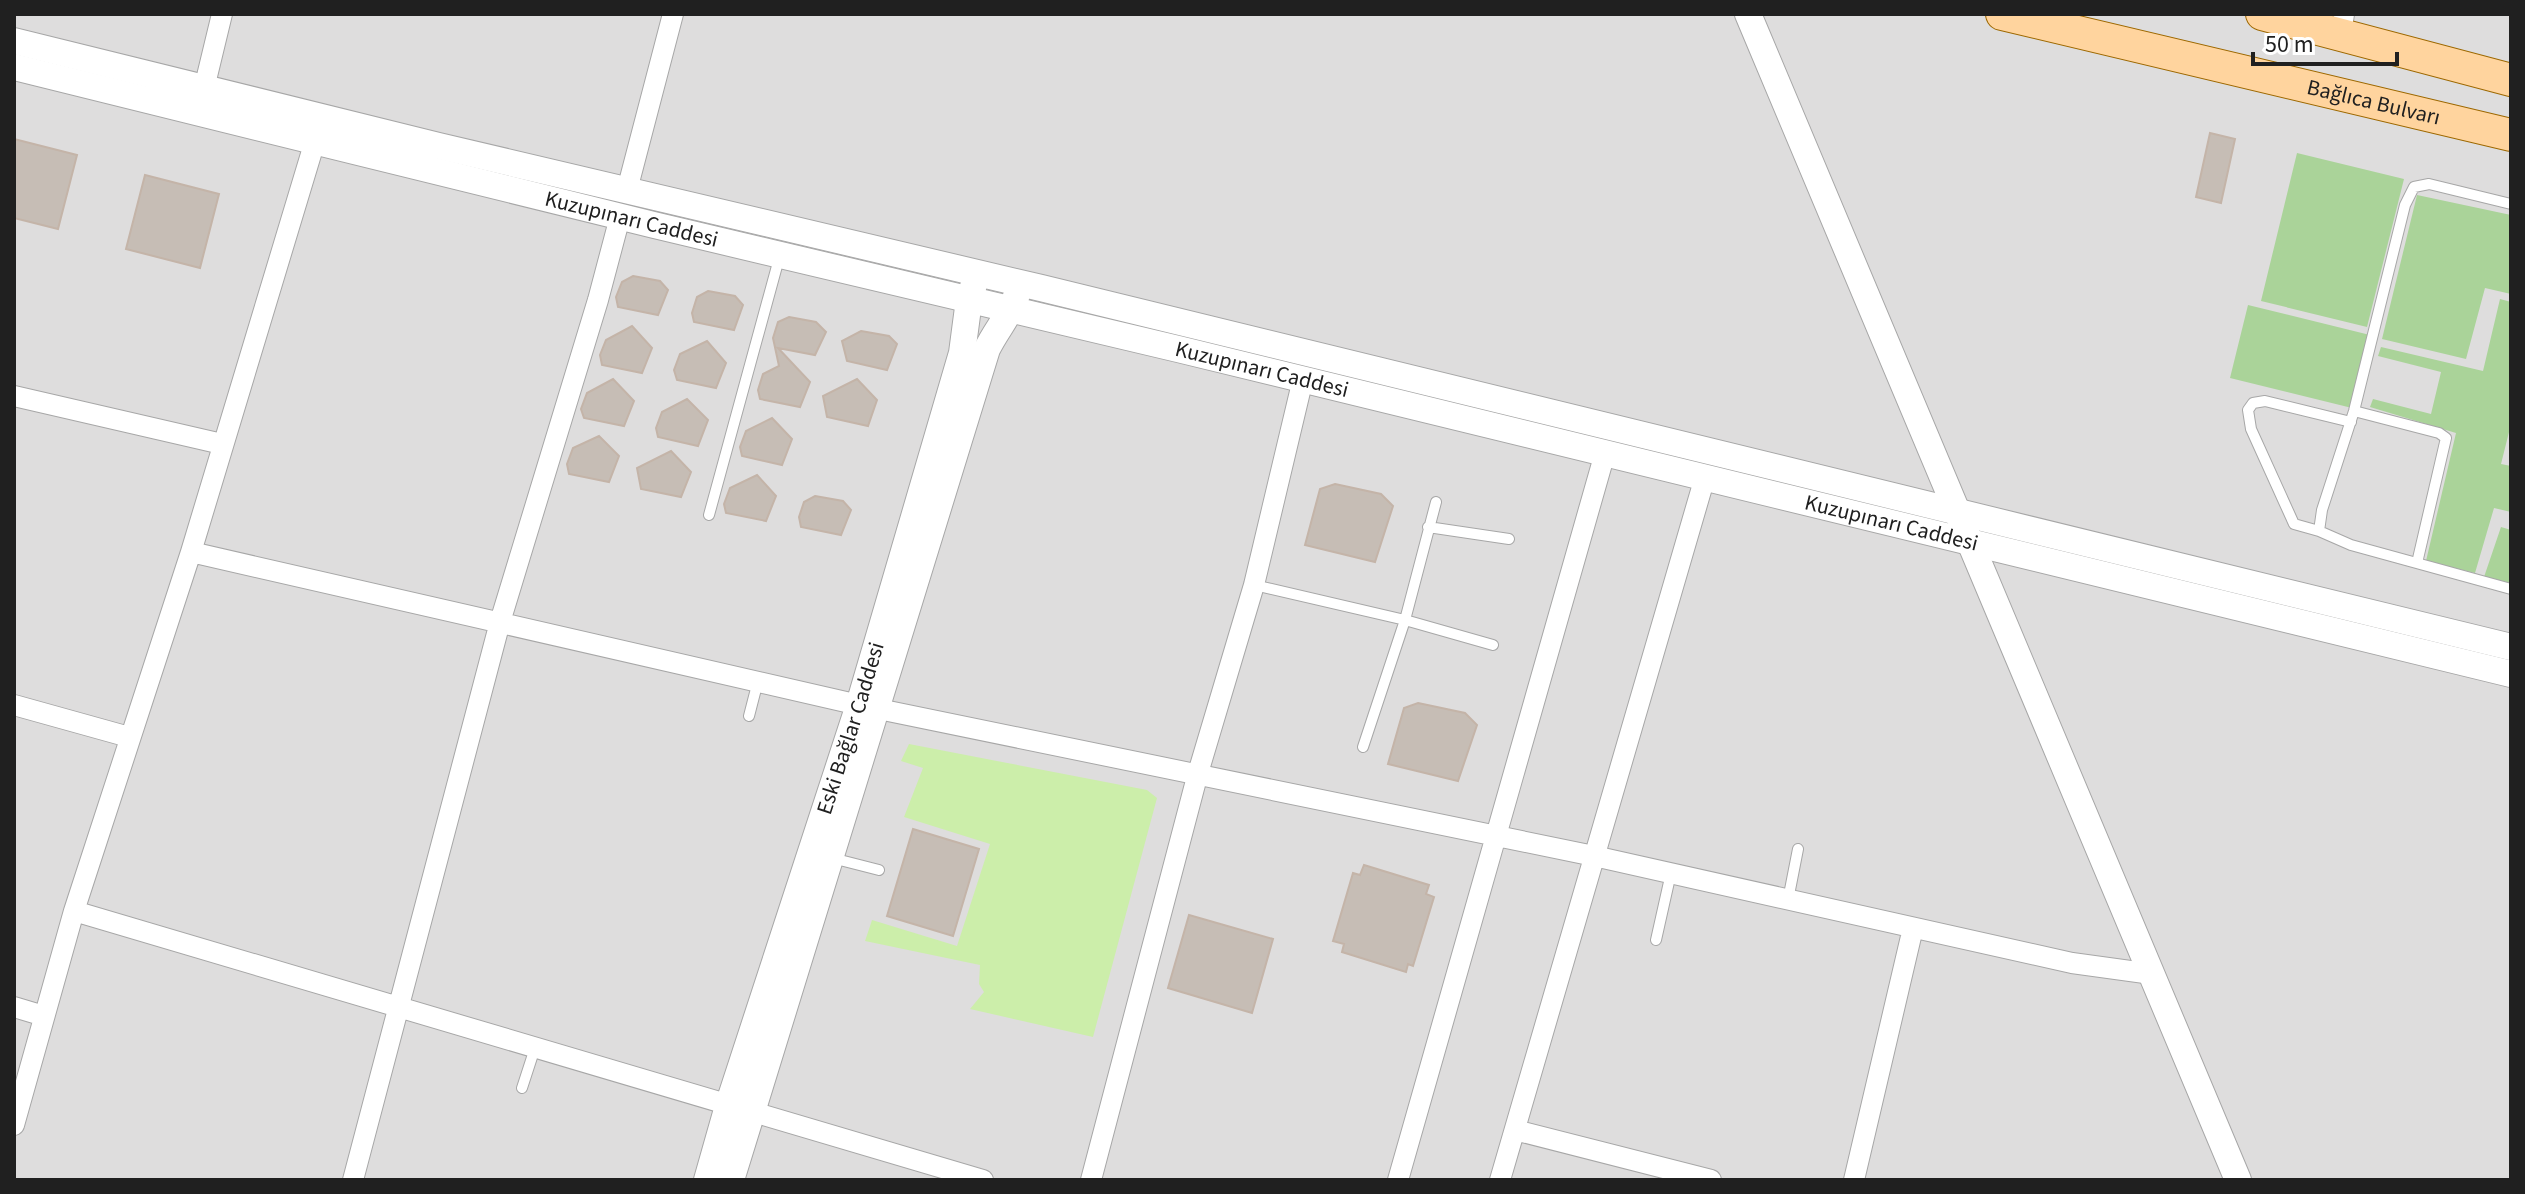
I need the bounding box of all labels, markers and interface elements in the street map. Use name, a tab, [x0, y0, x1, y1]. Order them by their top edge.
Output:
scale bar	[2253, 16, 2397, 66]
text: 50 m	[2265, 27, 2314, 62]
street label: Bağlıca Bulvarı	[2304, 71, 2444, 134]
street label: Kuzupınarı Caddesi	[541, 183, 721, 256]
street label: Kuzupınarı Caddesi	[1172, 333, 1352, 406]
street label: Kuzupınarı Caddesi	[1801, 486, 1981, 560]
street label: Eski Bağlar Caddesi	[808, 638, 893, 819]

